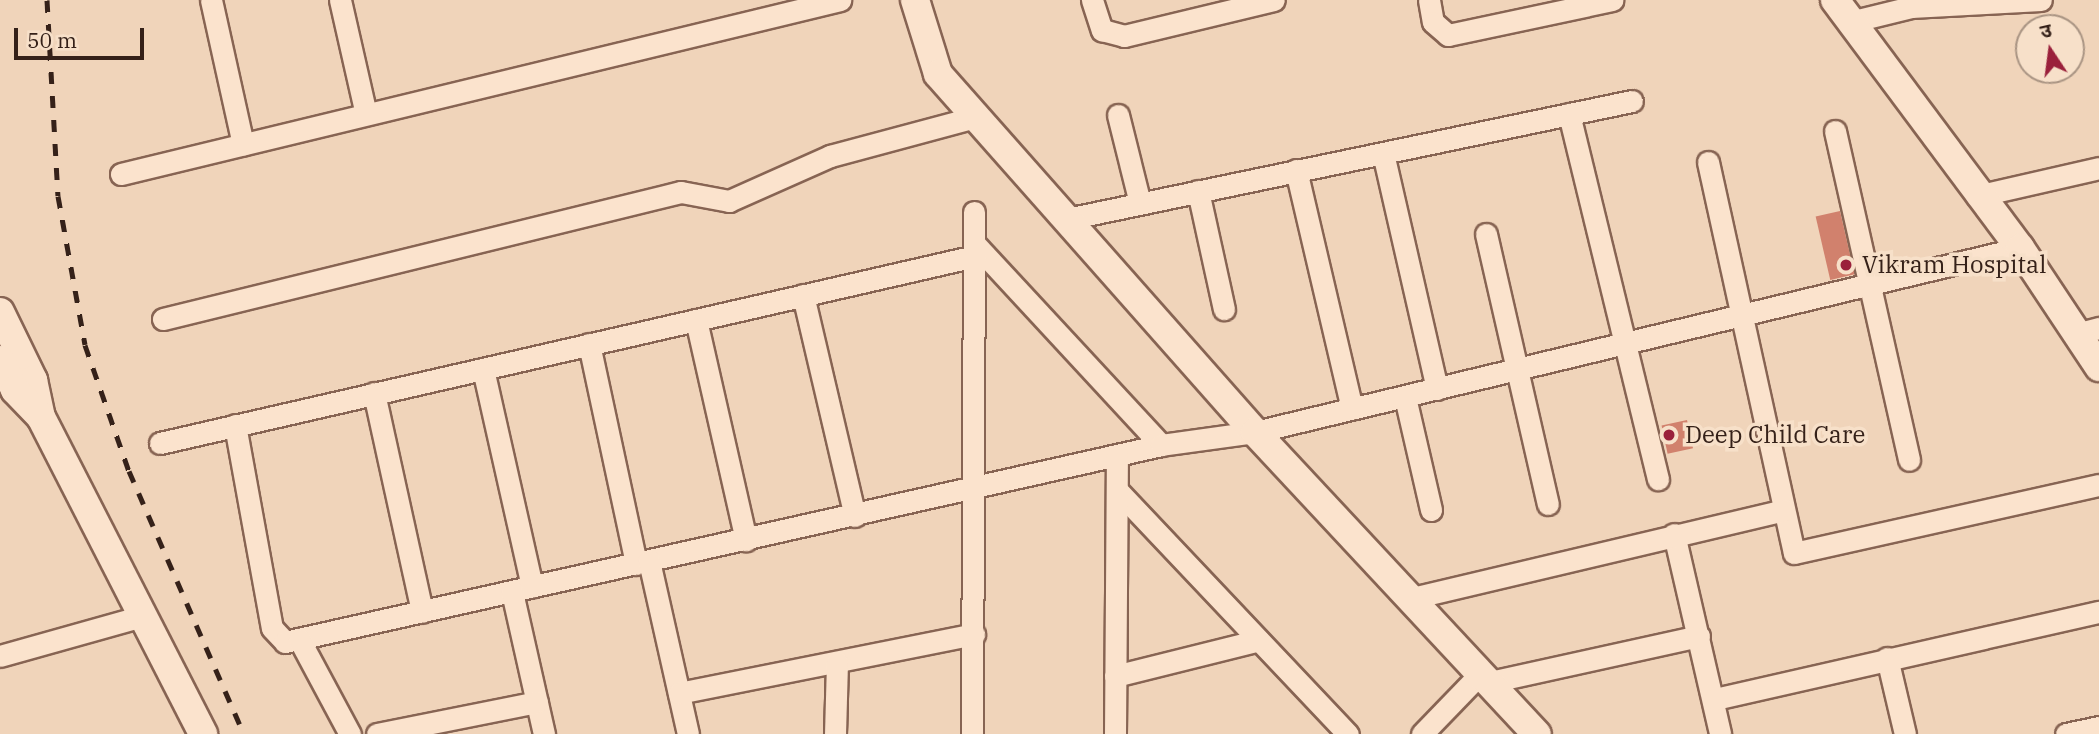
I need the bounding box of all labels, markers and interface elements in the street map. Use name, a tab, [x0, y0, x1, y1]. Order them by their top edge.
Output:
scale bar	[18, 14, 147, 58]
north arrow	[2015, 14, 2085, 84]
text: उ	[2038, 18, 2054, 43]
text: 50 m	[27, 26, 77, 54]
place label: Vikram Hospital	[1862, 251, 2046, 279]
marker: Vikram Hospital	[1836, 255, 1856, 275]
place label: Deep Child Care	[1685, 421, 1865, 449]
marker: Deep Child Care	[1659, 425, 1679, 445]

